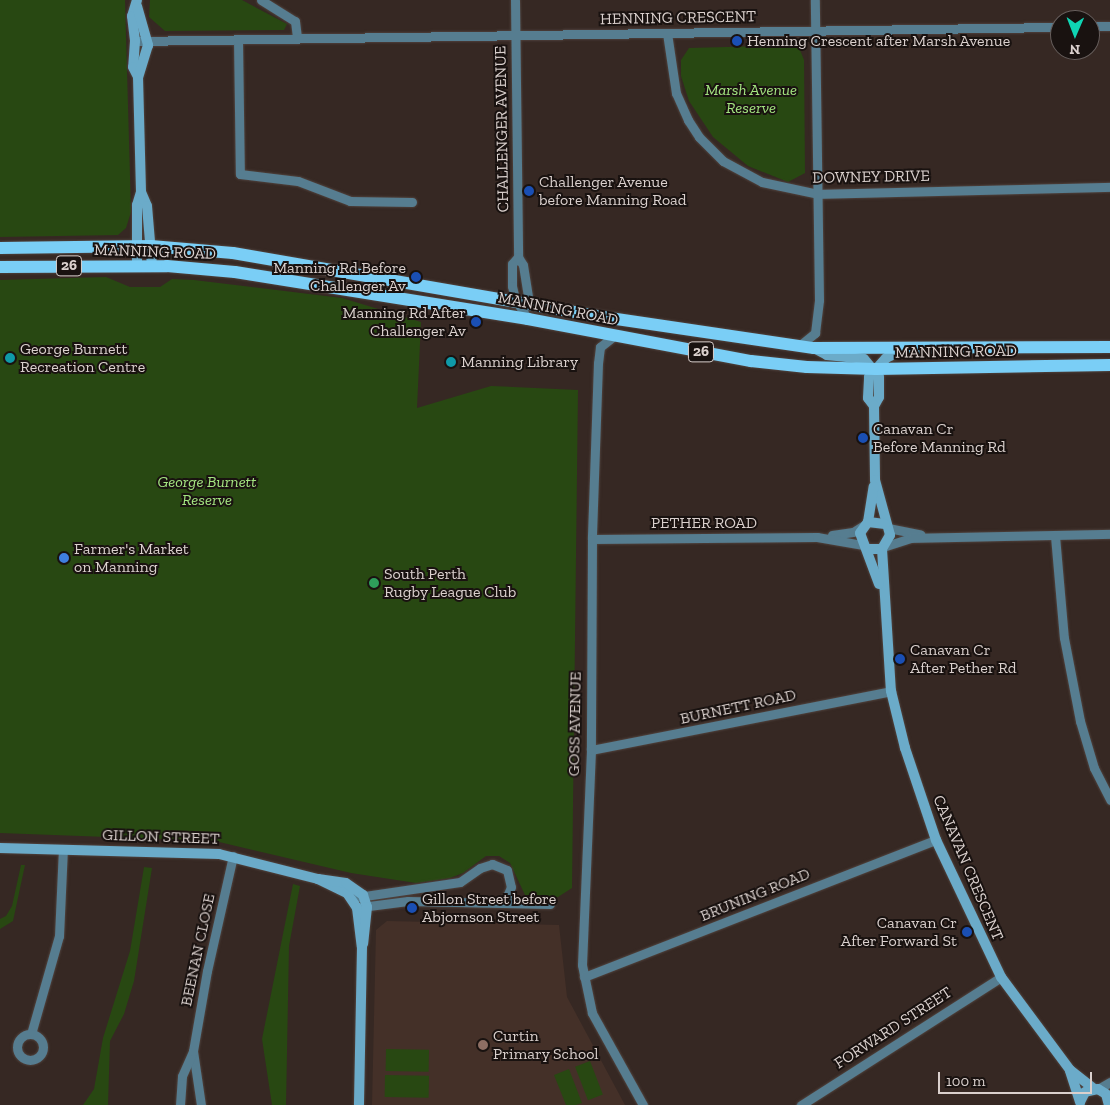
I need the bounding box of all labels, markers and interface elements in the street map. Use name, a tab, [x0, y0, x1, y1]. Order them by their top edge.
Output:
street label: HENNING CRESCENT	[600, 7, 756, 29]
north arrow	[1050, 10, 1100, 60]
place label: Henning Crescent after Marsh Avenue	[747, 31, 1011, 51]
marker: Henning Crescent after Marsh Avenue	[731, 35, 743, 47]
text: N	[1069, 41, 1080, 58]
street label: CHALLENGER AVENUE	[491, 45, 513, 213]
park label: Marsh Avenue Reserve	[705, 80, 797, 118]
street label: DOWNEY DRIVE	[812, 166, 930, 188]
place label: Challenger Avenue before Manning Road	[539, 172, 687, 210]
marker: Challenger Avenue before Manning Road	[523, 185, 535, 197]
street label: MANNING ROAD	[94, 240, 216, 264]
road number: 26	[55, 254, 83, 278]
place label: Manning Rd Before Challenger Av	[273, 258, 406, 296]
marker: Manning Rd Before Challenger Av	[410, 271, 422, 283]
street label: MANNING ROAD	[496, 288, 620, 330]
place label: Manning Rd After Challenger Av	[342, 303, 466, 341]
marker: Manning Rd After Challenger Av	[470, 316, 482, 328]
place label: George Burnett Recreation Centre	[20, 339, 145, 377]
road number: 26	[687, 340, 715, 364]
street label: MANNING ROAD	[895, 341, 1017, 363]
marker: George Burnett Recreation Centre	[4, 352, 16, 364]
place label: Manning Library	[461, 352, 578, 372]
marker: Manning Library	[445, 356, 457, 368]
place label: Canavan Cr Before Manning Rd	[873, 419, 1006, 457]
marker: Canavan Cr Before Manning Rd	[857, 432, 869, 444]
park label: George Burnett Reserve	[157, 472, 257, 510]
street label: PETHER ROAD	[651, 513, 757, 533]
place label: Farmer's Market on Manning	[74, 539, 189, 577]
marker: Farmer's Market on Manning	[58, 552, 70, 564]
place label: South Perth Rugby League Club	[384, 564, 517, 602]
marker: South Perth Rugby League Club	[368, 577, 380, 589]
place label: Canavan Cr After Pether Rd	[910, 640, 1017, 678]
marker: Canavan Cr After Pether Rd	[894, 653, 906, 665]
street label: GOSS AVENUE	[564, 671, 586, 777]
street label: BURNETT ROAD	[678, 685, 798, 729]
street label: CANAVAN CRESCENT	[929, 792, 1007, 944]
street label: GILLON STREET	[102, 825, 220, 849]
street label: BRUNING ROAD	[697, 864, 813, 926]
place label: Gillon Street before Abjornson Street	[422, 889, 556, 927]
street label: BEENAN CLOSE	[177, 892, 219, 1008]
marker: Gillon Street before Abjornson Street	[406, 902, 418, 914]
place label: Canavan Cr After Forward St	[841, 913, 957, 951]
marker: Canavan Cr After Forward St	[961, 926, 973, 938]
street label: FORWARD STREET	[831, 983, 955, 1073]
place label: Curtin Primary School	[493, 1026, 599, 1064]
marker: Curtin Primary School	[477, 1039, 489, 1051]
scale bar	[940, 1062, 1094, 1094]
text: 100 m	[946, 1072, 985, 1090]

